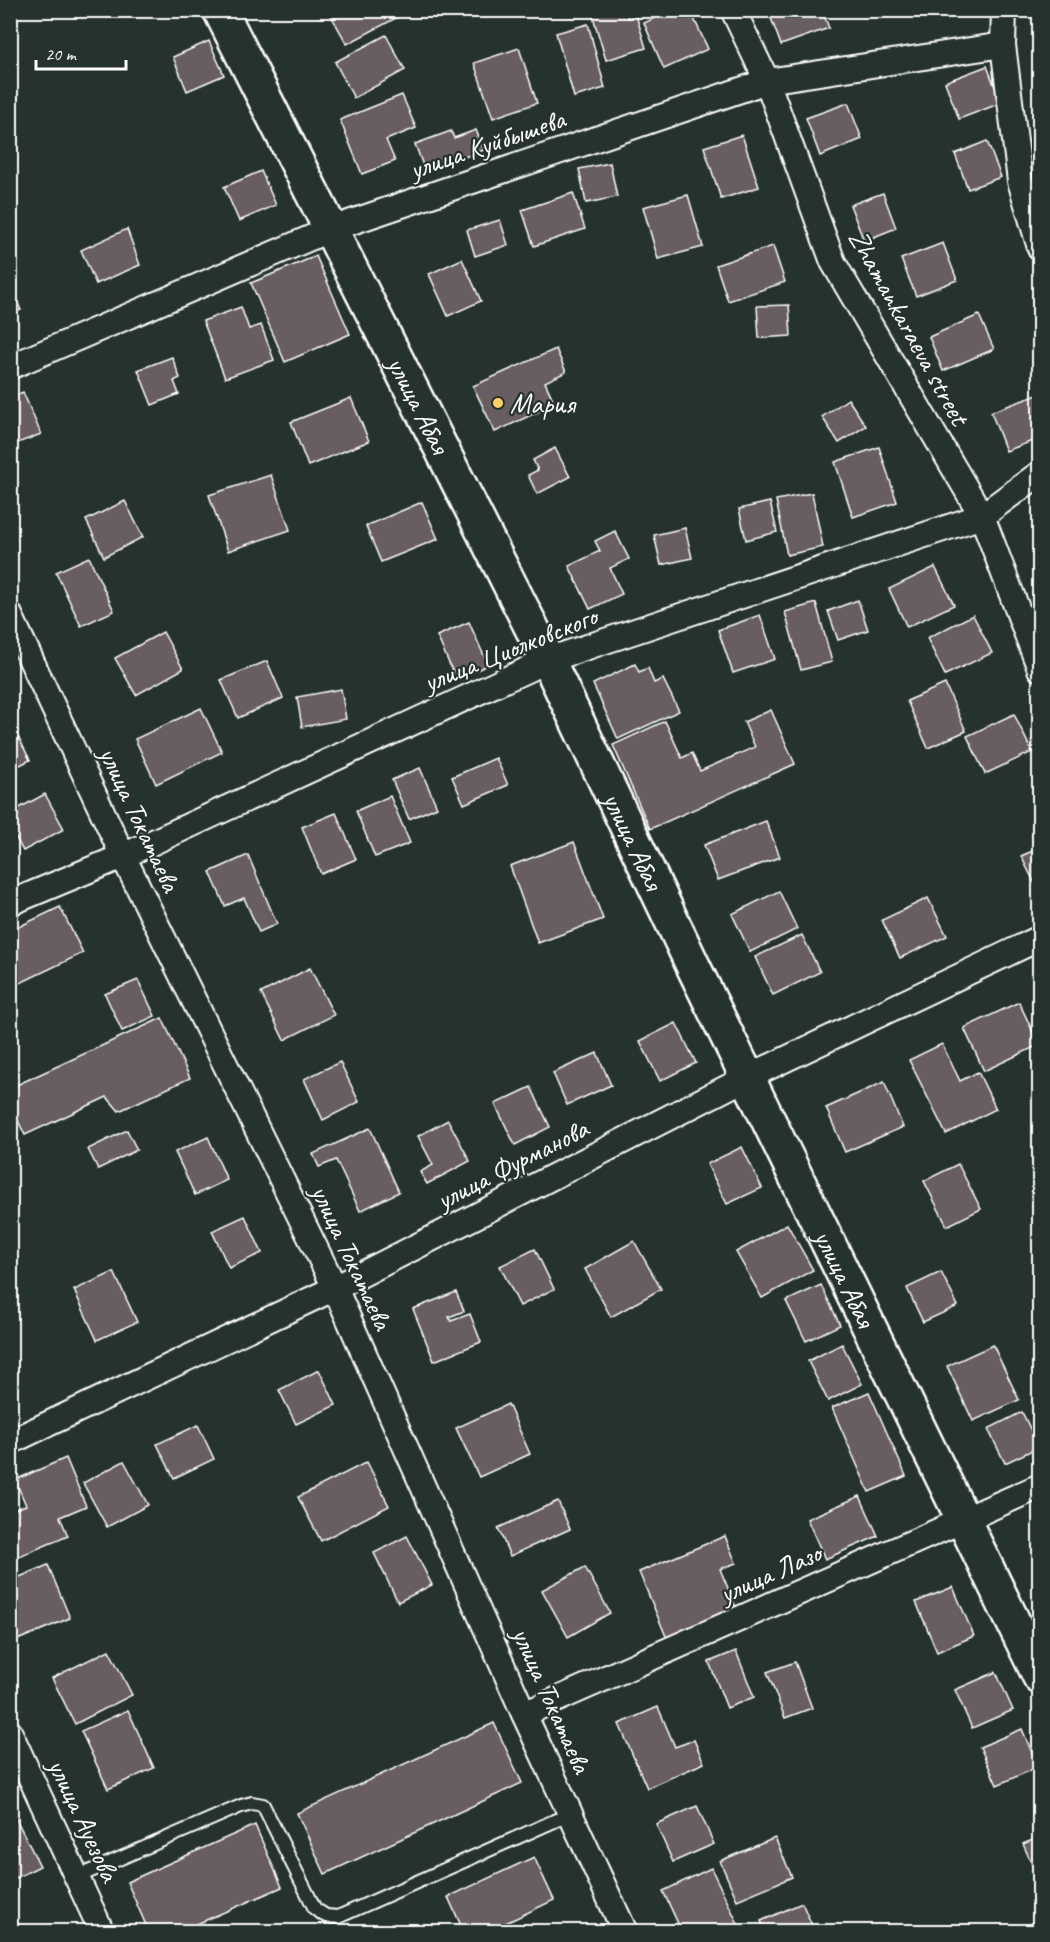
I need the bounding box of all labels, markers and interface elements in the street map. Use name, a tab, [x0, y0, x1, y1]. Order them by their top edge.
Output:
scale bar	[36, 33, 126, 71]
text: 20 m	[45, 43, 78, 65]
street label: улица Куйбышева	[403, 100, 571, 188]
street label: Zhamankaraeva street	[841, 223, 978, 433]
street label: улица Абая	[379, 349, 459, 461]
place label: Мария	[510, 386, 577, 421]
marker: Мария	[491, 396, 505, 410]
street label: улица Циолковского	[416, 597, 605, 700]
street label: улица Токатаева	[90, 739, 190, 899]
street label: улица Абая	[595, 784, 673, 897]
street label: улица Фурманова	[428, 1110, 595, 1218]
street label: улица Токатаева	[302, 1177, 402, 1337]
street label: улица Абая	[806, 1222, 885, 1334]
street label: улица Лазо	[712, 1534, 829, 1612]
street label: улица Токатаева	[504, 1620, 600, 1780]
street label: улица Ауезова	[40, 1751, 128, 1889]

